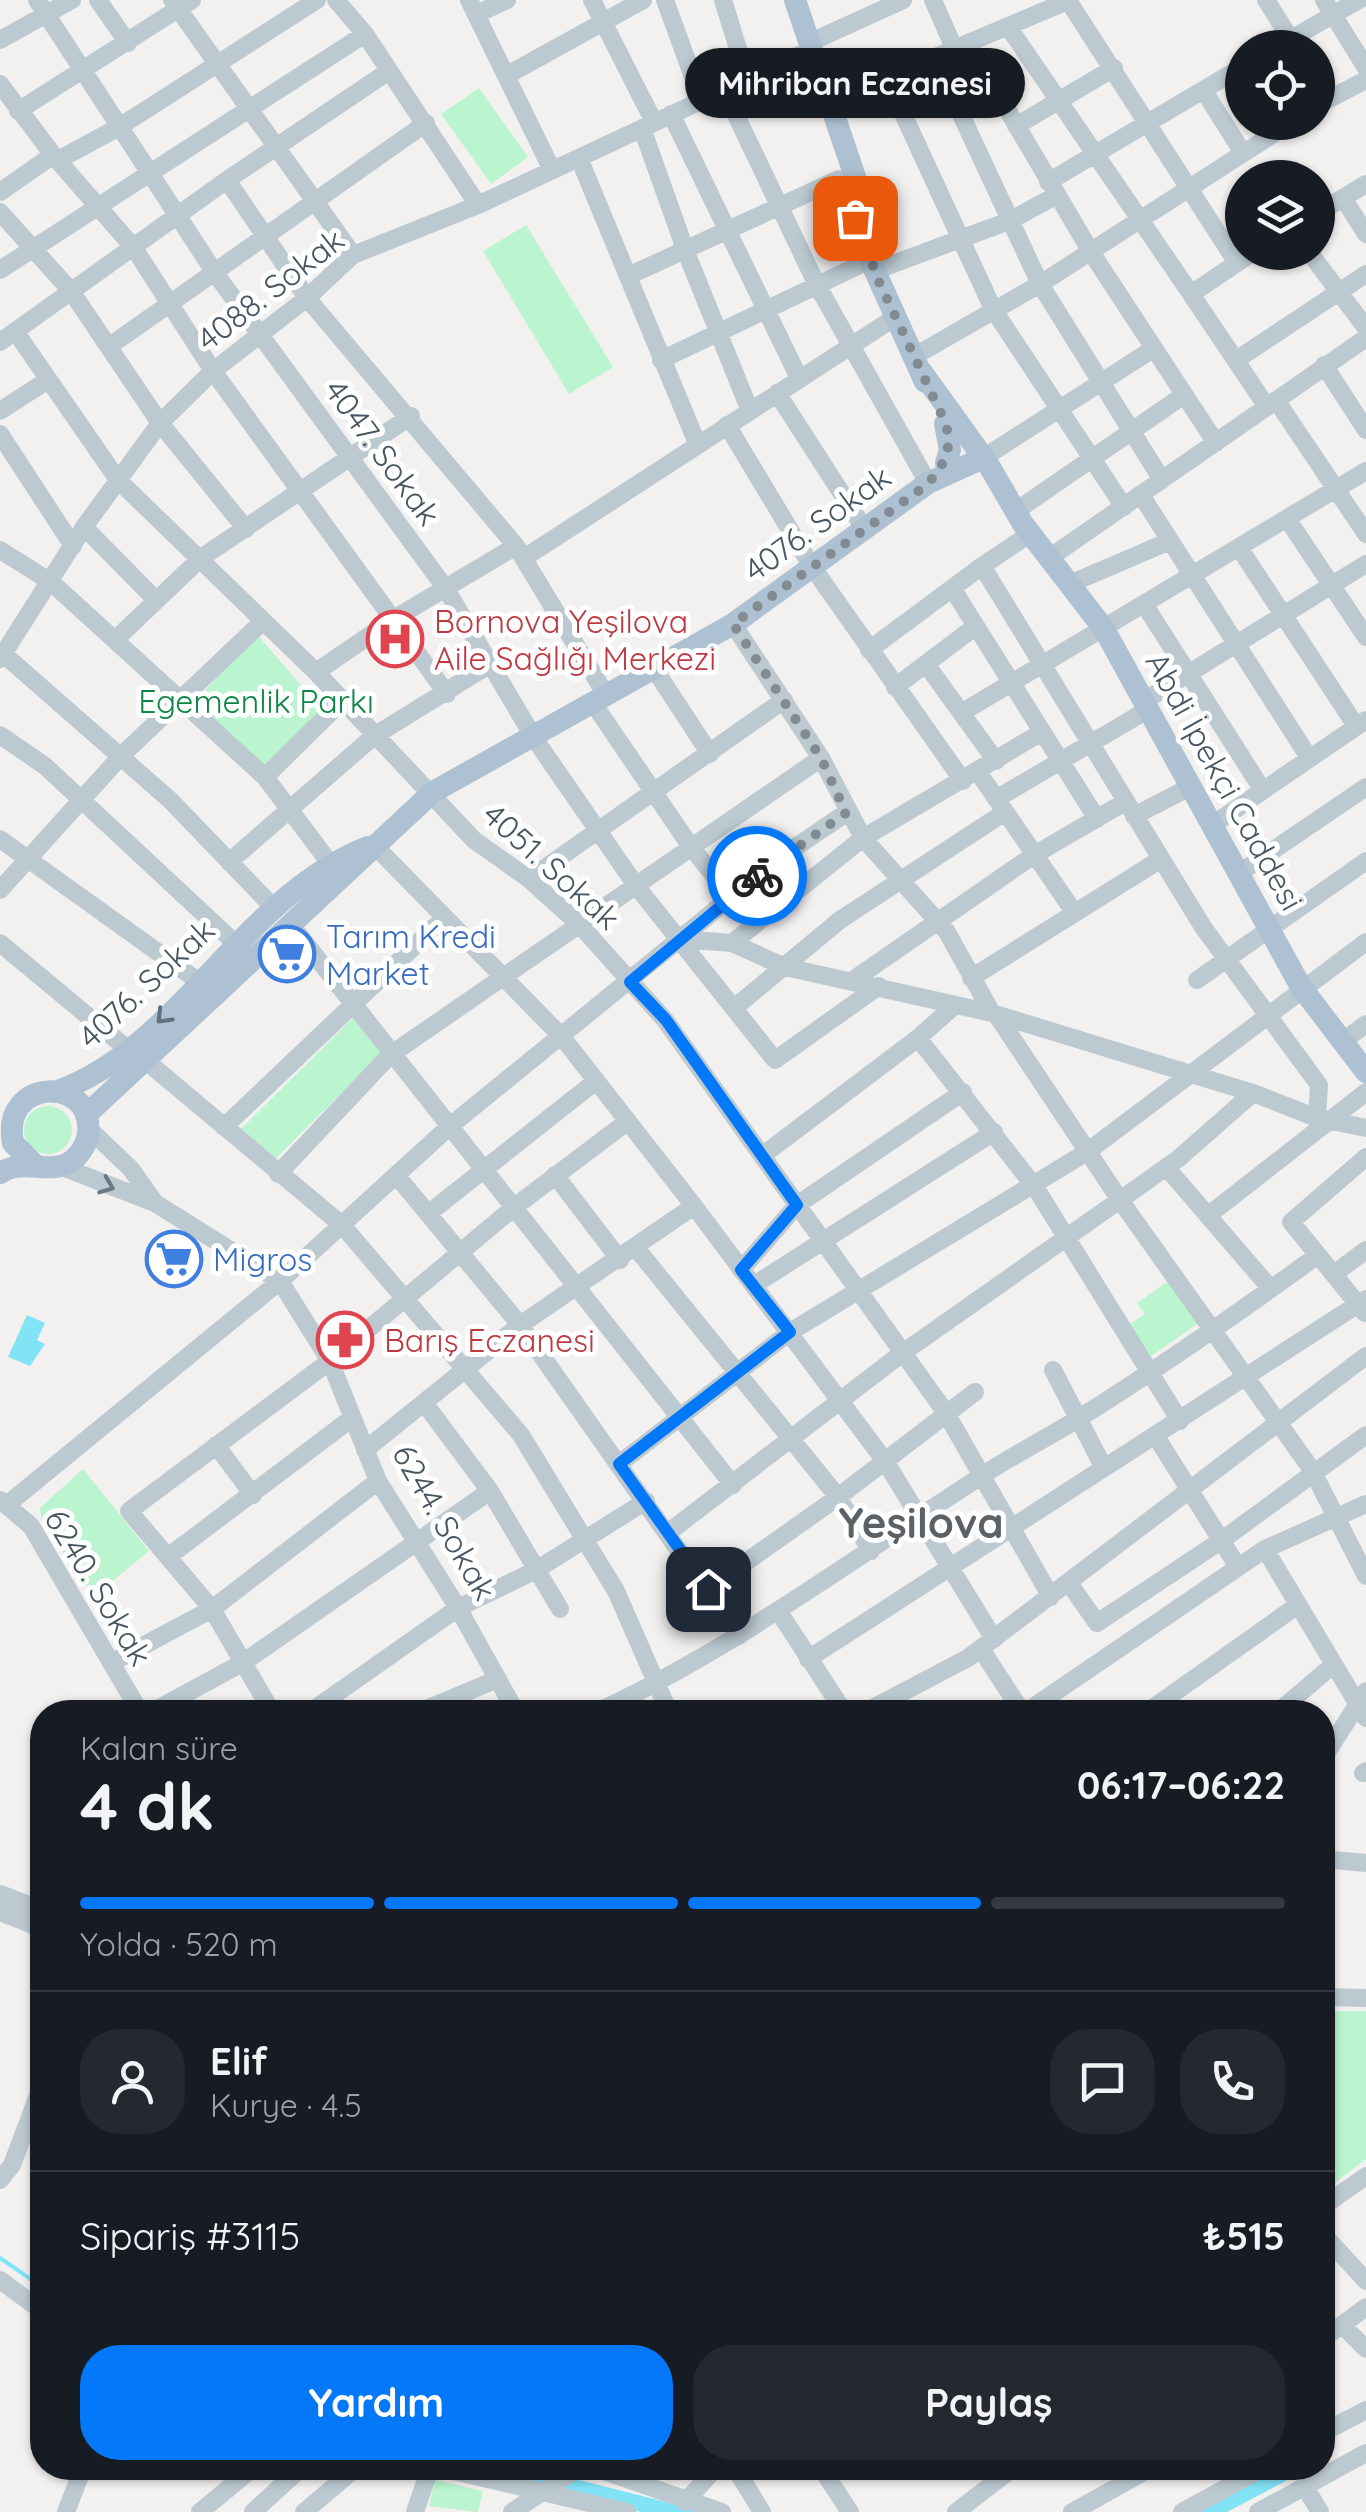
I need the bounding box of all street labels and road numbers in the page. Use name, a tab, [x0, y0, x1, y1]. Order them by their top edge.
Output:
street label: 4088. Sokak	[188, 219, 352, 359]
street label: 4047. Sokak	[316, 371, 450, 533]
street label: 4076. Sokak	[736, 456, 898, 590]
street label: Abdi İpekçi Caddesi	[1137, 645, 1313, 917]
street label: 4051. Sokak	[475, 794, 629, 938]
street label: 4076. Sokak	[69, 910, 223, 1056]
street label: 6244. Sokak	[384, 1437, 506, 1607]
street label: 6240. Sokak	[37, 1501, 161, 1673]

